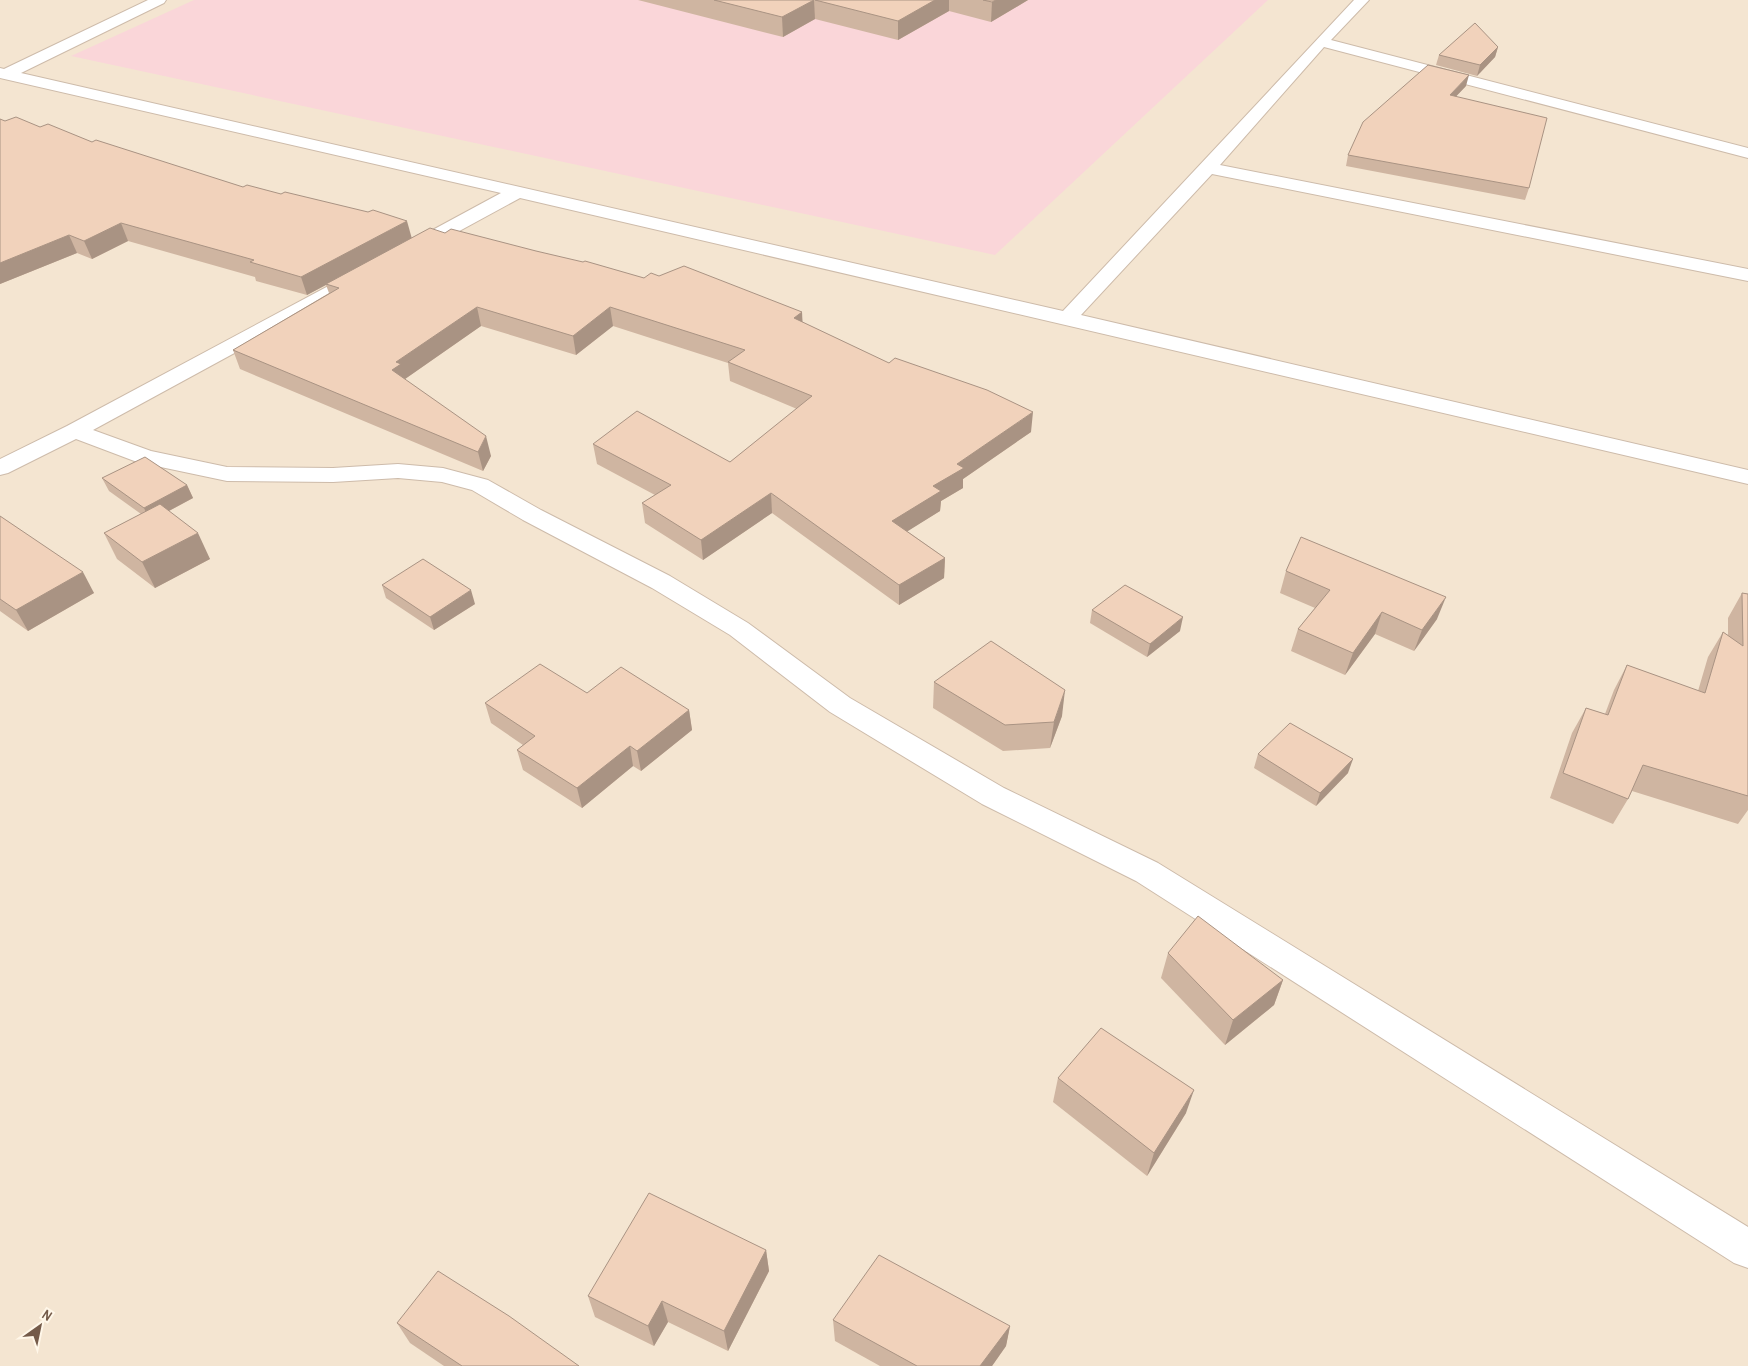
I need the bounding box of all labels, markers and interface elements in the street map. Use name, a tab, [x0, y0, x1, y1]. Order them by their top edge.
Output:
north arrow	[15, 1301, 65, 1351]
text: N	[39, 1305, 55, 1325]

